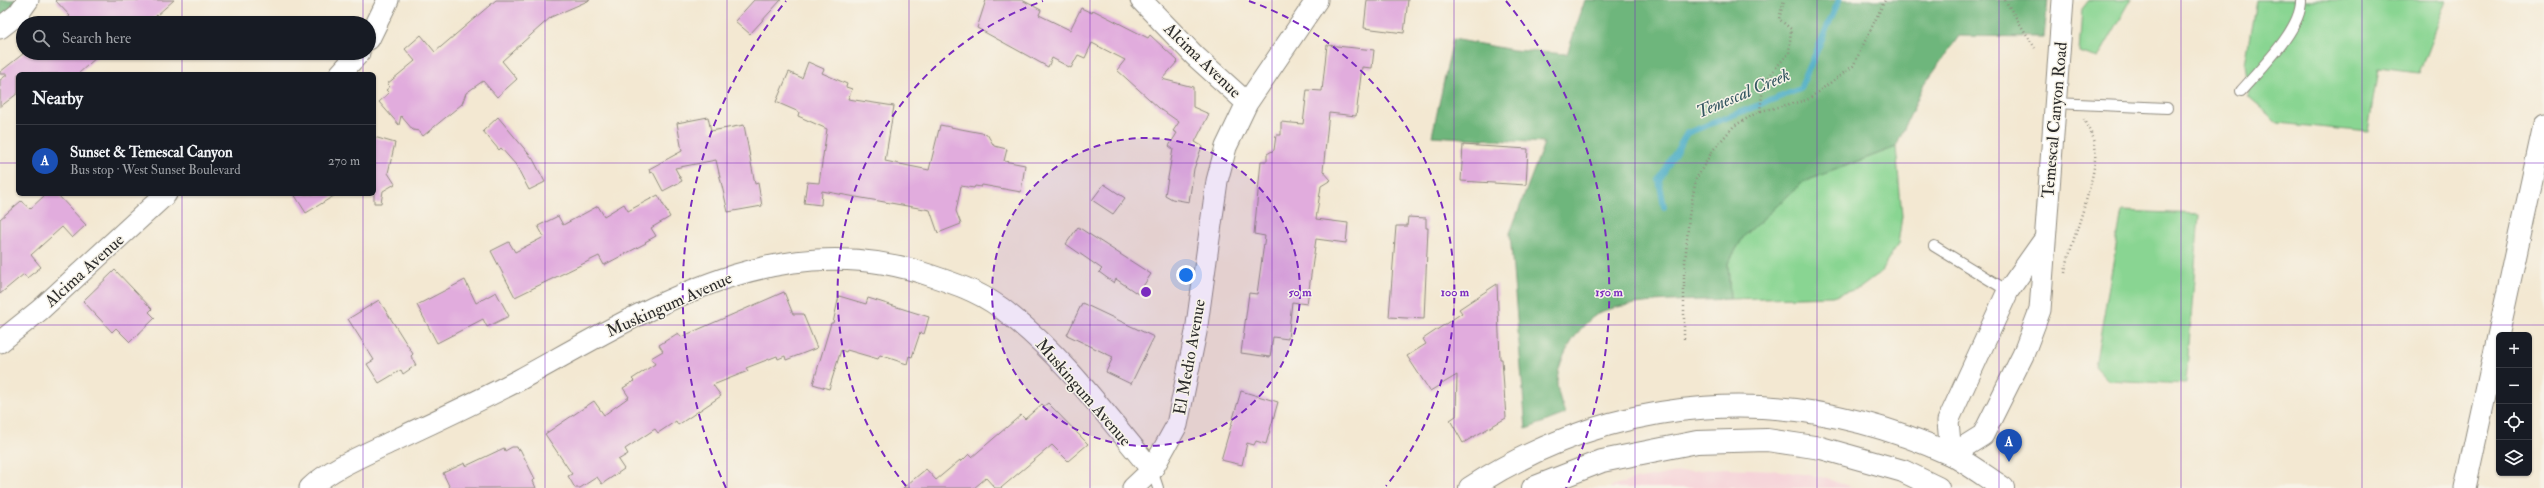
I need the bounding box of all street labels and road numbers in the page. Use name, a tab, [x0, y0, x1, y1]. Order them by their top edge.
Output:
street label: Alcima Avenue	[1159, 18, 1246, 102]
street label: Temescal Canyon Road	[2037, 40, 2073, 199]
street label: Alcima Avenue	[40, 229, 128, 312]
street label: Muskingum Avenue	[603, 267, 735, 342]
street label: El Medio Avenue	[1169, 298, 1210, 417]
street label: Muskingum Avenue	[1031, 334, 1136, 450]

